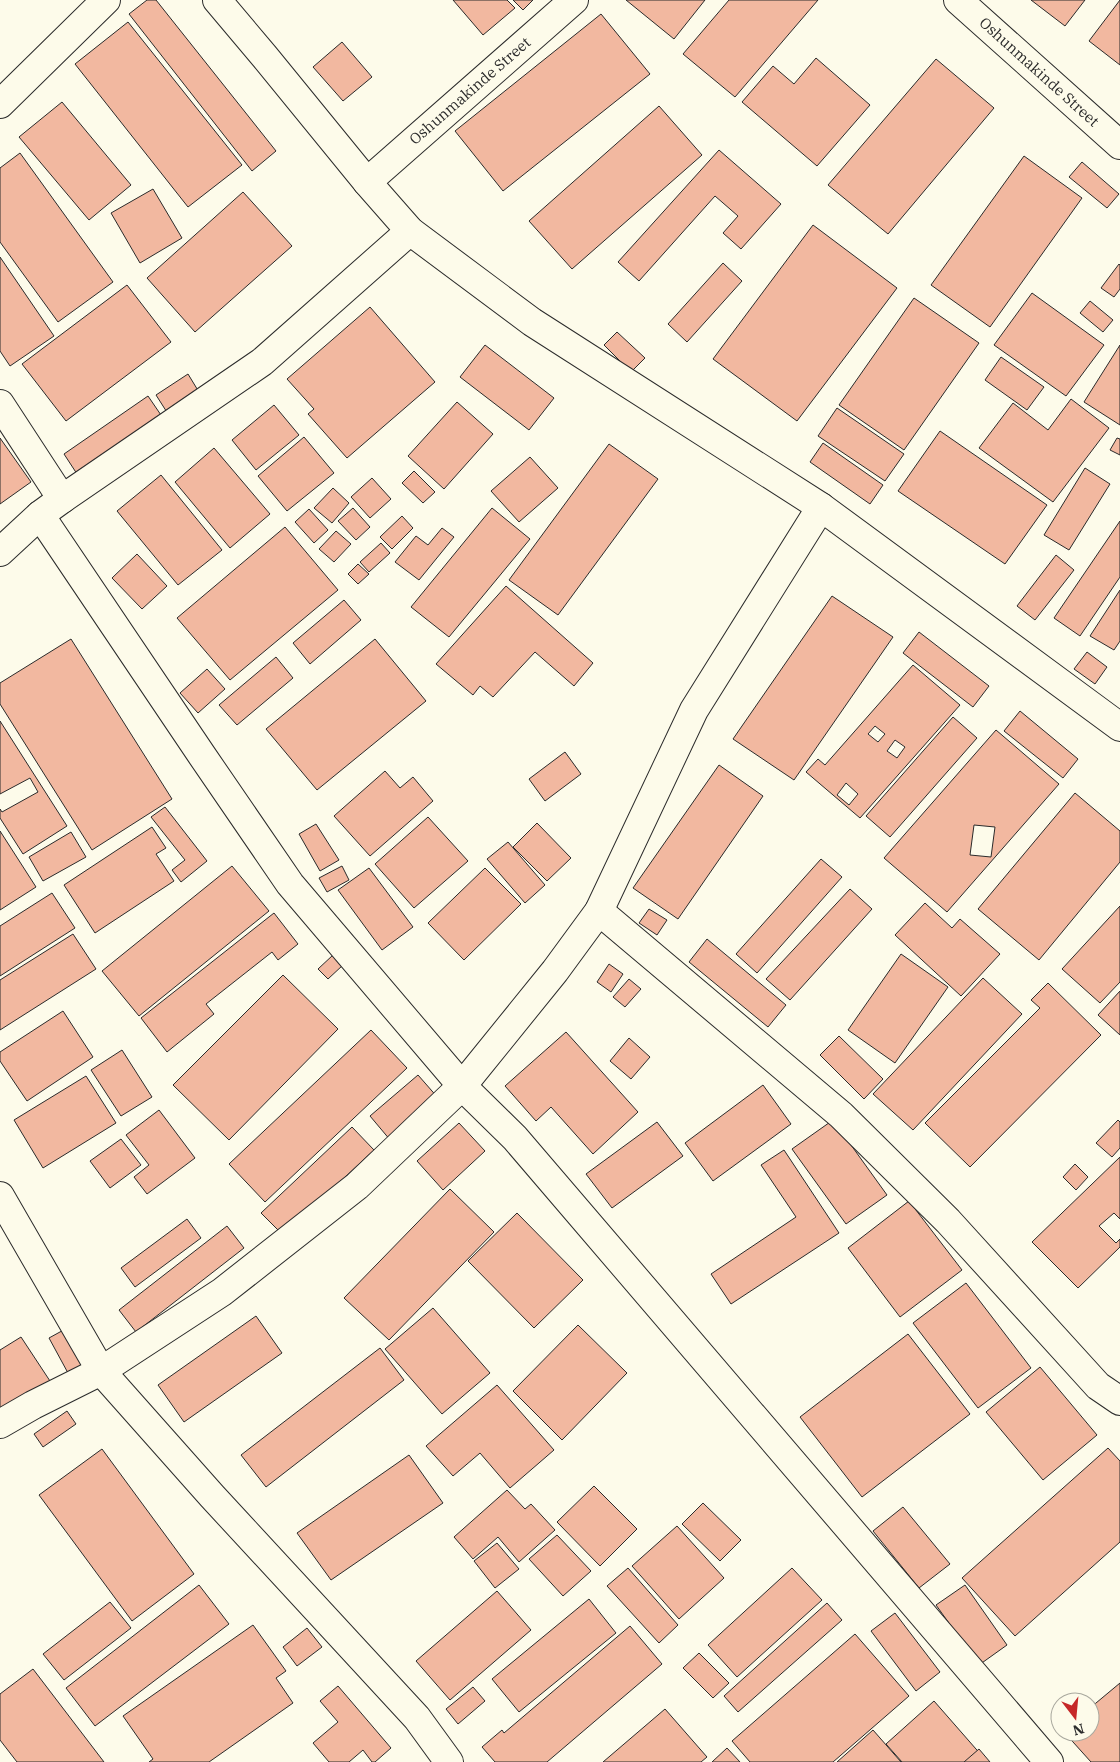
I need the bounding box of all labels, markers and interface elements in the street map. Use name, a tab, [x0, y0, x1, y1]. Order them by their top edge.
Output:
street label: Oshunmakinde Street	[976, 13, 1103, 130]
street label: Oshunmakinde Street	[405, 33, 534, 149]
north arrow	[1050, 1692, 1100, 1742]
text: N	[1071, 1719, 1086, 1740]

